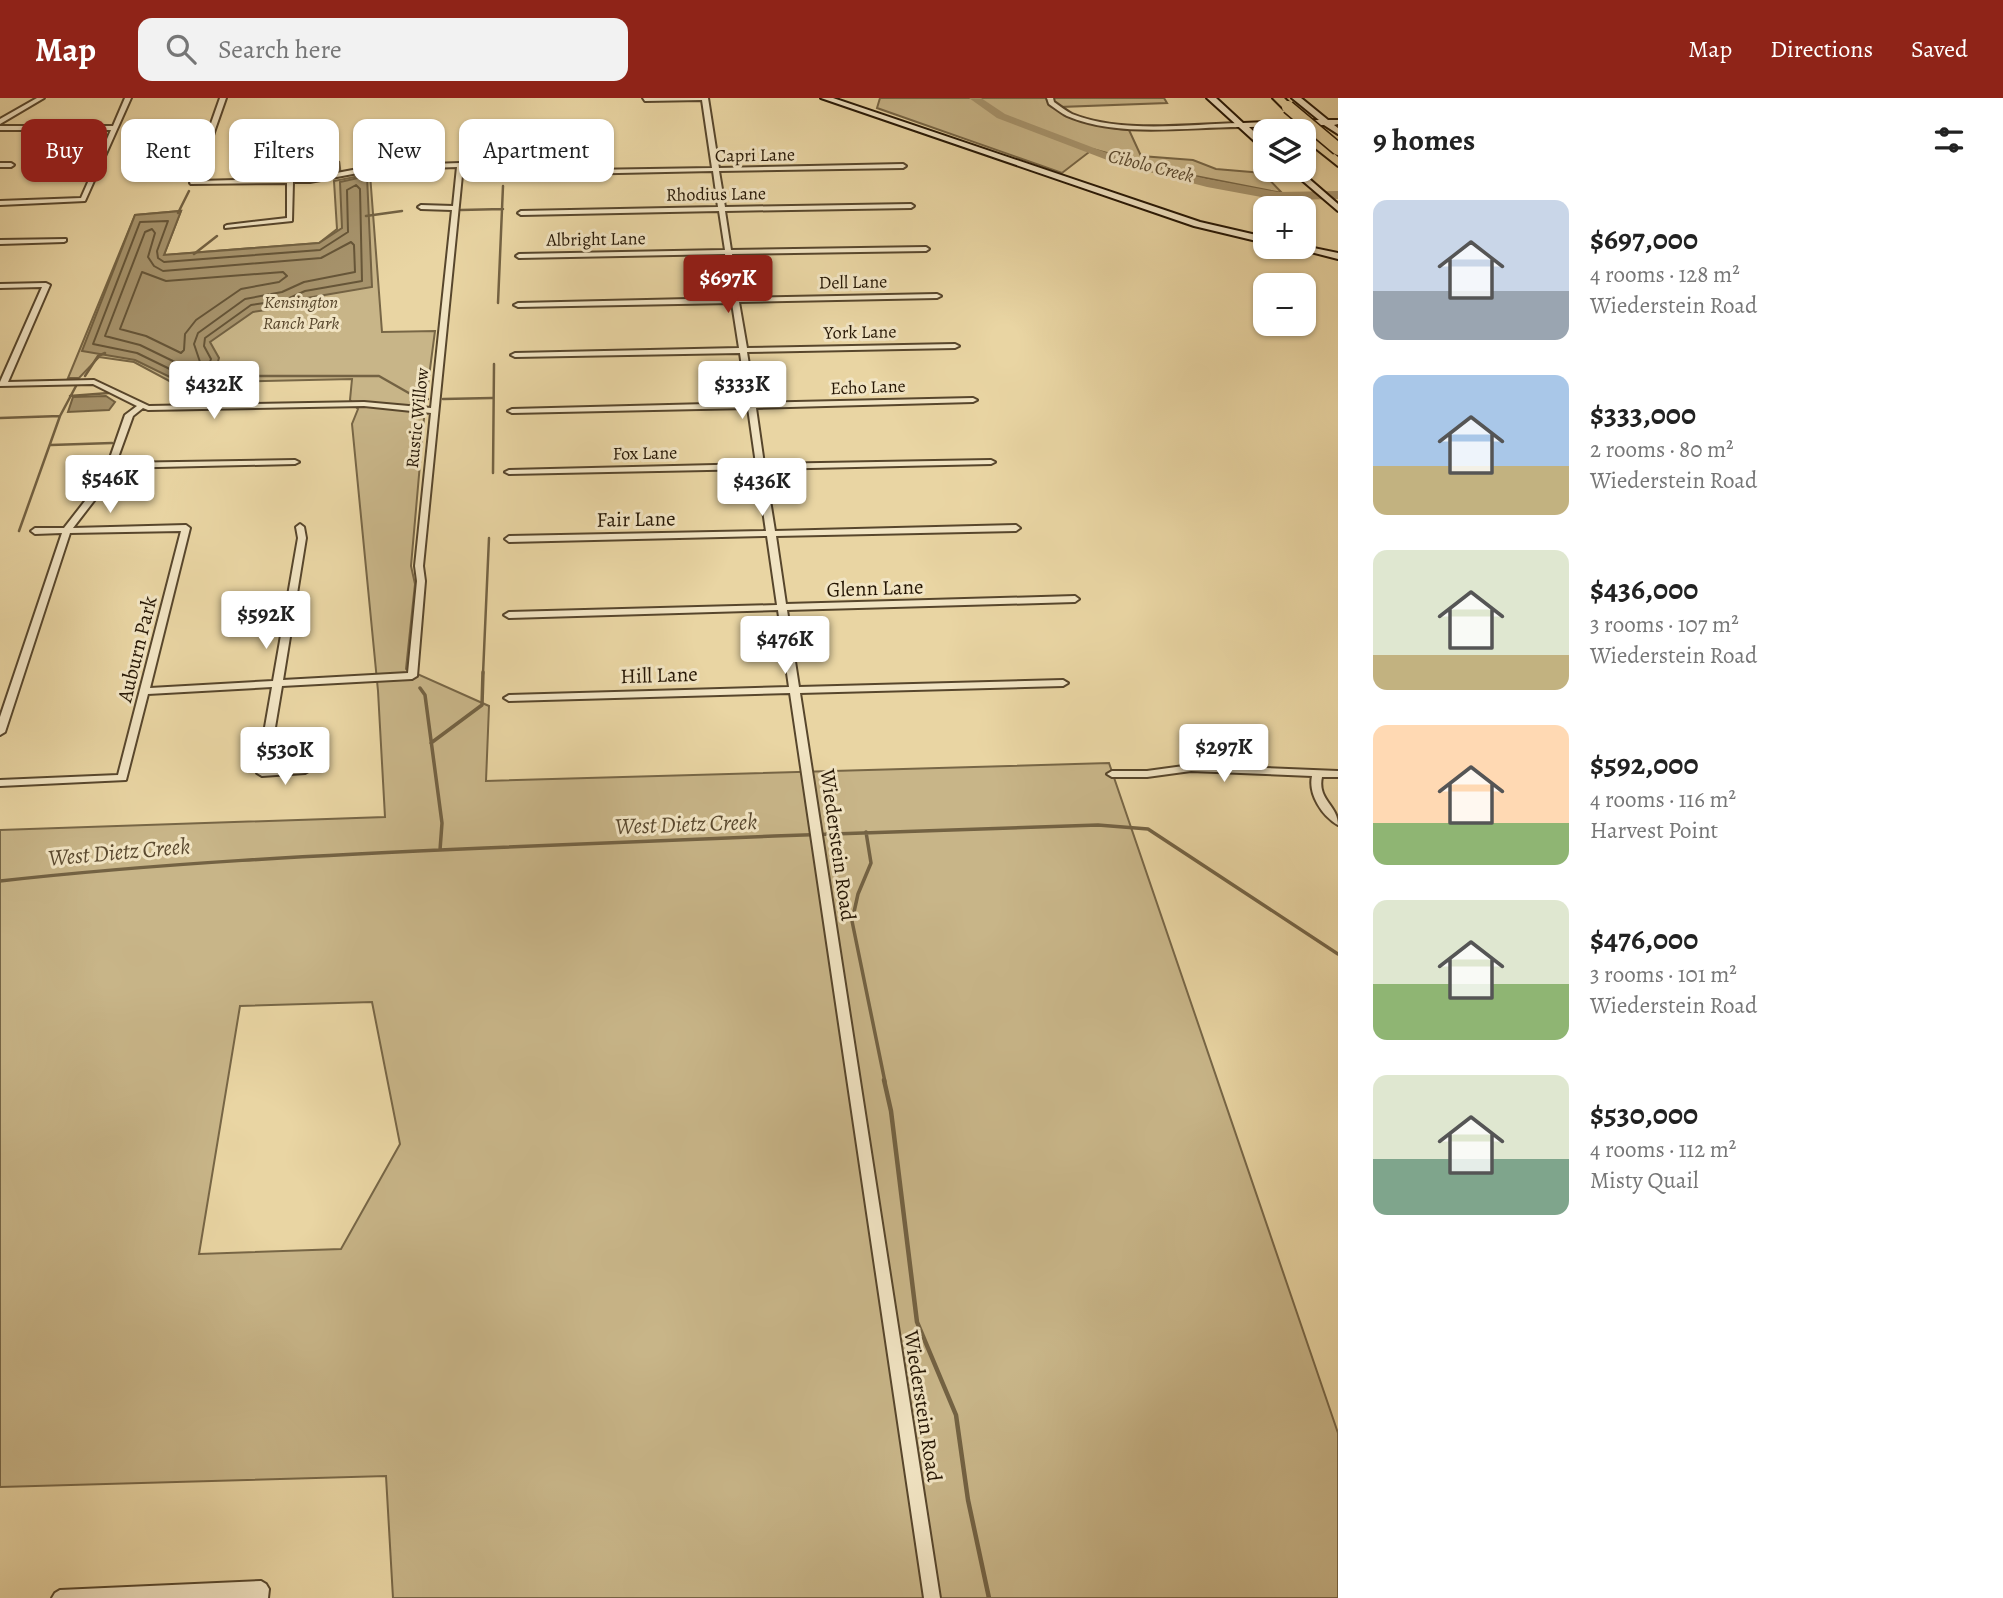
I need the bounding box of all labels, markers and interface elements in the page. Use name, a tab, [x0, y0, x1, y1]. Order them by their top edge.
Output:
search box	[138, 18, 628, 81]
text: Map	[35, 27, 96, 72]
icon: search	[162, 30, 200, 68]
text: Search here	[218, 32, 342, 67]
text: Map	[1688, 33, 1732, 65]
text: Directions	[1770, 33, 1873, 65]
text: Saved	[1911, 33, 1968, 65]
chip: Buy	[21, 119, 107, 182]
chip: Rent	[121, 119, 215, 182]
chip: Filters	[229, 119, 339, 182]
chip: New	[353, 119, 445, 182]
chip: Apartment	[459, 119, 614, 182]
map controls	[1253, 119, 1316, 336]
button: layers	[1253, 119, 1316, 182]
text: 9 homes	[1373, 120, 1475, 160]
icon: filters	[1930, 121, 1968, 159]
street label: Capri Lane	[715, 142, 795, 168]
water label: Cibolo Creek	[1105, 143, 1197, 189]
street label: Rhodius Lane	[666, 181, 766, 207]
button: +	[1253, 196, 1316, 259]
text: $697,000	[1590, 219, 1698, 259]
street label: Albright Lane	[545, 226, 646, 252]
icon: home	[1429, 228, 1513, 312]
pin: $697K	[679, 256, 777, 315]
text: 4 rooms · 128 m²	[1590, 259, 1740, 290]
text: $697K	[699, 262, 757, 293]
street label: Dell Lane	[819, 269, 887, 295]
button: −	[1253, 273, 1316, 336]
park label: Kensington Ranch Park	[263, 290, 339, 335]
text: Wiederstein Road	[1590, 290, 1757, 321]
street label: York Lane	[822, 319, 897, 345]
pin: $432K	[165, 362, 263, 421]
pin: $333K	[693, 362, 791, 421]
street label: Rustic Willow	[400, 366, 434, 469]
text: $432K	[185, 368, 243, 399]
text: $333K	[714, 368, 770, 399]
street label: Echo Lane	[830, 374, 906, 400]
text: $333,000	[1590, 394, 1696, 434]
icon: home	[1429, 403, 1513, 487]
text: 2 rooms · 80 m²	[1590, 434, 1734, 465]
street label: Fox Lane	[613, 440, 677, 466]
pin: $546K	[61, 456, 159, 515]
pin: $436K	[713, 458, 811, 518]
text: $546K	[81, 462, 139, 493]
text: $436K	[733, 465, 791, 496]
text: Wiederstein Road	[1590, 465, 1757, 496]
street label: Fair Lane	[596, 504, 676, 534]
text: $436,000	[1590, 569, 1698, 609]
street label: Glenn Lane	[826, 572, 924, 604]
icon: home	[1429, 578, 1513, 662]
pin: $592K	[217, 592, 315, 651]
street label: Auburn Park	[110, 593, 164, 706]
text: $592K	[237, 598, 295, 629]
text: 3 rooms · 107 m²	[1590, 609, 1739, 640]
pin: $476K	[736, 616, 834, 676]
text: $476K	[756, 623, 814, 654]
text: Wiederstein Road	[1590, 640, 1757, 671]
street label: Hill Lane	[620, 660, 698, 690]
pin: $297K	[1175, 724, 1273, 784]
pin: $530K	[236, 728, 334, 787]
text: $297K	[1195, 731, 1253, 762]
text: $530K	[256, 734, 314, 765]
text: $592,000	[1590, 744, 1699, 784]
icon: home	[1429, 753, 1513, 837]
street label: Wiederstein Road	[813, 766, 863, 923]
text: 4 rooms · 116 m²	[1590, 784, 1736, 815]
water label: West Dietz Creek	[614, 806, 758, 842]
text: Harvest Point	[1590, 815, 1718, 846]
water label: West Dietz Creek	[47, 830, 191, 874]
text: $476,000	[1590, 919, 1698, 959]
icon: home	[1429, 928, 1513, 1012]
text: 3 rooms · 101 m²	[1590, 959, 1737, 990]
text: Wiederstein Road	[1590, 990, 1757, 1021]
text: $530,000	[1590, 1094, 1698, 1134]
icon: home	[1429, 1103, 1513, 1187]
text: 4 rooms · 112 m²	[1590, 1134, 1736, 1165]
text: Misty Quail	[1590, 1165, 1699, 1196]
street label: Wiederstein Road	[897, 1327, 949, 1484]

